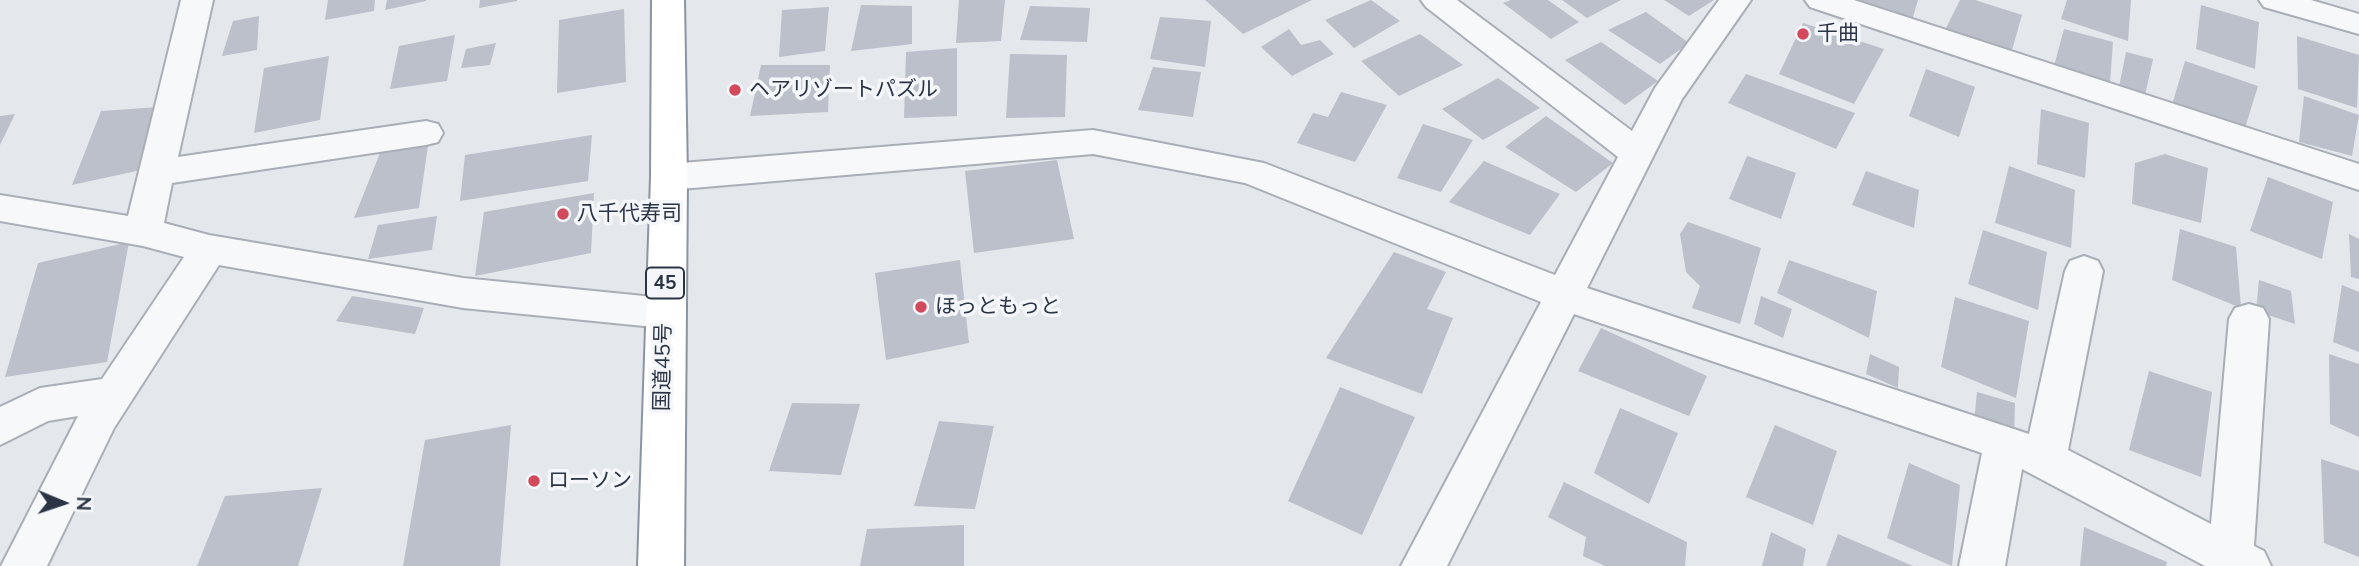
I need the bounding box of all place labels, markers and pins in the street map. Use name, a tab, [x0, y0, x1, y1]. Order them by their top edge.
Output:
place label: 千曲	[1817, 21, 1859, 47]
marker: 千曲	[1795, 26, 1811, 42]
place label: ヘアリゾートパズル	[749, 77, 938, 103]
marker: ヘアリゾートパズル	[727, 82, 743, 98]
place label: 八千代寿司	[577, 201, 682, 227]
marker: 八千代寿司	[555, 206, 571, 222]
place label: ほっともっと	[935, 294, 1061, 320]
marker: ほっともっと	[913, 299, 929, 315]
place label: ローソン	[548, 468, 632, 494]
marker: ローソン	[526, 473, 542, 489]

